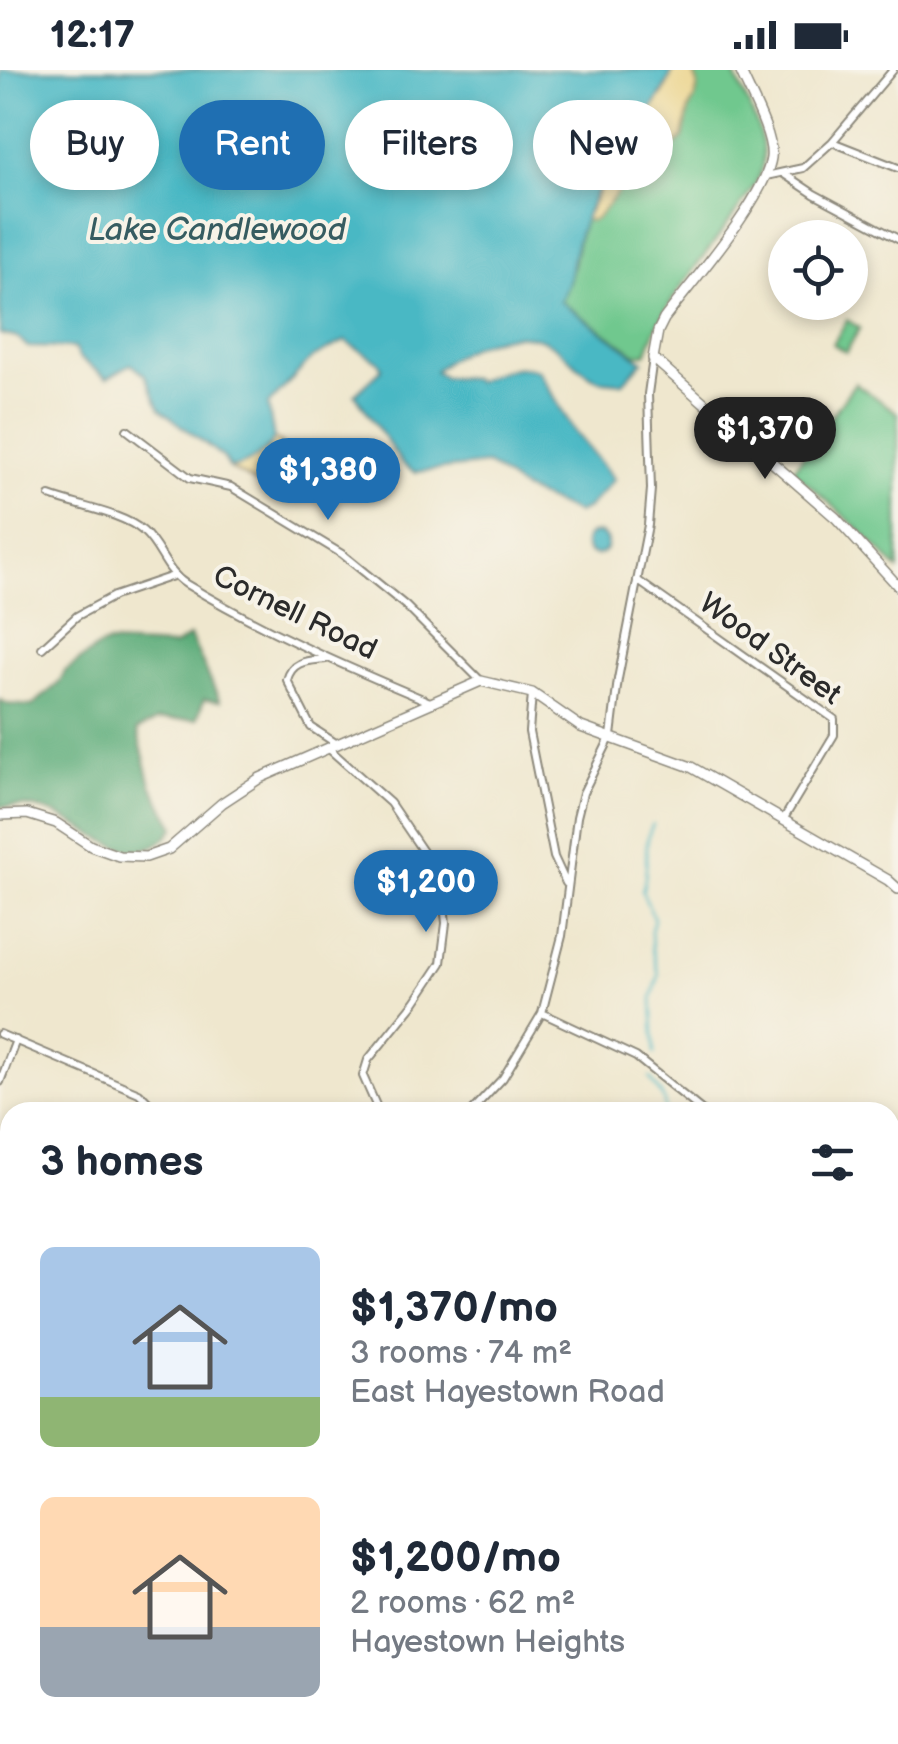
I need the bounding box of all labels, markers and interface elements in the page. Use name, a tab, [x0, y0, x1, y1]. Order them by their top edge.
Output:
text: 12:17	[50, 13, 135, 58]
chip: Buy	[30, 100, 159, 190]
chip: Rent	[179, 100, 325, 190]
chip: Filters	[345, 100, 513, 190]
chip: New	[533, 100, 673, 190]
water label: Lake Candlewood	[88, 211, 346, 250]
map controls	[768, 220, 868, 320]
button: locate	[768, 220, 868, 320]
pin: $1,370	[684, 397, 846, 482]
text: $1,370	[716, 410, 814, 449]
pin: $1,380	[247, 438, 409, 523]
text: $1,380	[278, 451, 378, 490]
street label: Cornell Road	[207, 558, 383, 668]
street label: Wood Street	[692, 585, 848, 713]
pin: $1,200	[345, 850, 507, 935]
text: $1,200	[376, 863, 476, 902]
icon: filters	[805, 1135, 860, 1190]
text: 3 homes	[40, 1137, 203, 1188]
text: $1,370/mo	[350, 1283, 558, 1334]
icon: home	[120, 1287, 240, 1407]
text: 3 rooms · 74 m²	[350, 1334, 572, 1373]
text: East Hayestown Road	[350, 1373, 665, 1412]
text: $1,200/mo	[350, 1533, 561, 1584]
icon: home	[120, 1537, 240, 1657]
text: 2 rooms · 62 m²	[350, 1584, 575, 1623]
text: Hayestown Heights	[350, 1623, 625, 1662]

